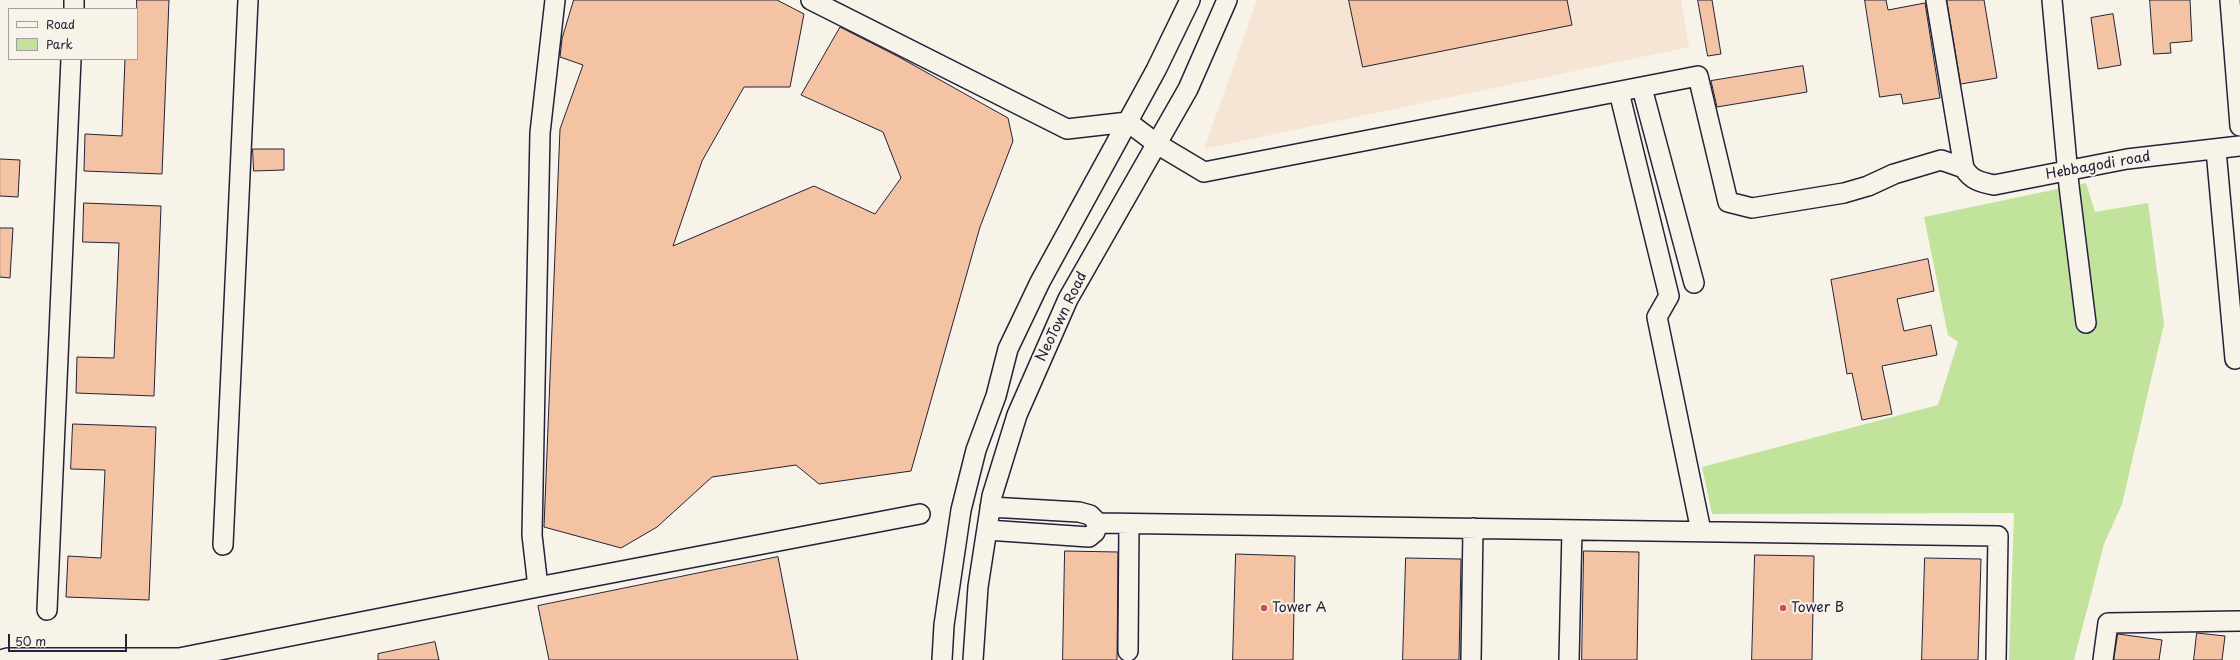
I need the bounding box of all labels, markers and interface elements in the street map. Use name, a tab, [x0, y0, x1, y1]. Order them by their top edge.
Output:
legend	[8, 8, 138, 60]
text: Road	[46, 15, 75, 33]
text: Park	[46, 35, 73, 53]
street label: Hebbagodi road	[2044, 149, 2152, 183]
street label: NeoTown Road	[1033, 269, 1091, 365]
place label: Tower A	[1272, 600, 1327, 616]
place label: Tower B	[1791, 600, 1844, 616]
marker: Tower A	[1259, 603, 1269, 613]
marker: Tower B	[1778, 603, 1788, 613]
scale bar	[10, 626, 129, 652]
text: 50 m	[15, 632, 46, 650]

